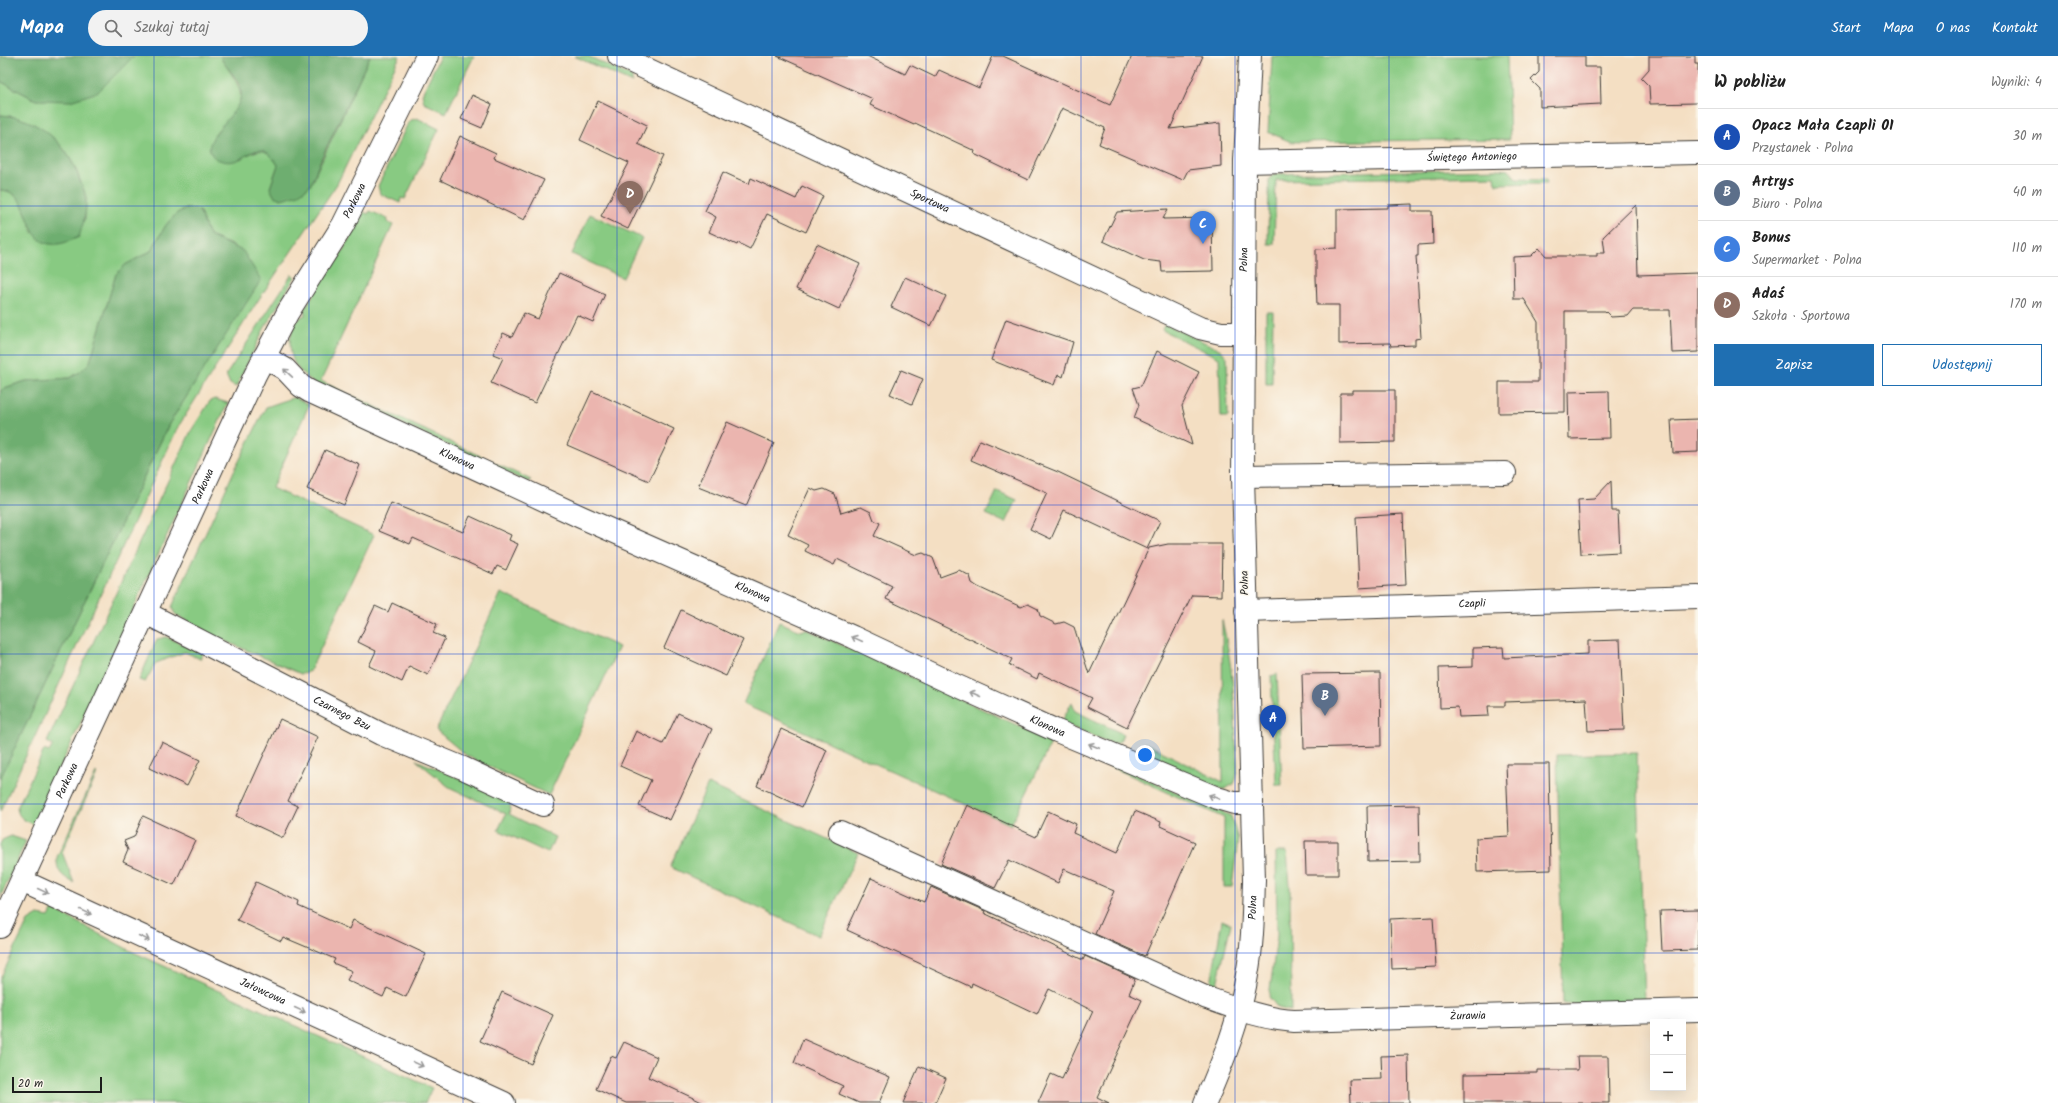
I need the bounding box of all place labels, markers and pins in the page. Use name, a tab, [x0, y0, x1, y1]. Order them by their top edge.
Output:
pin: D	[617, 181, 643, 214]
pin: C	[1190, 211, 1216, 244]
pin: B	[1312, 683, 1338, 716]
pin: A	[1260, 705, 1286, 738]

